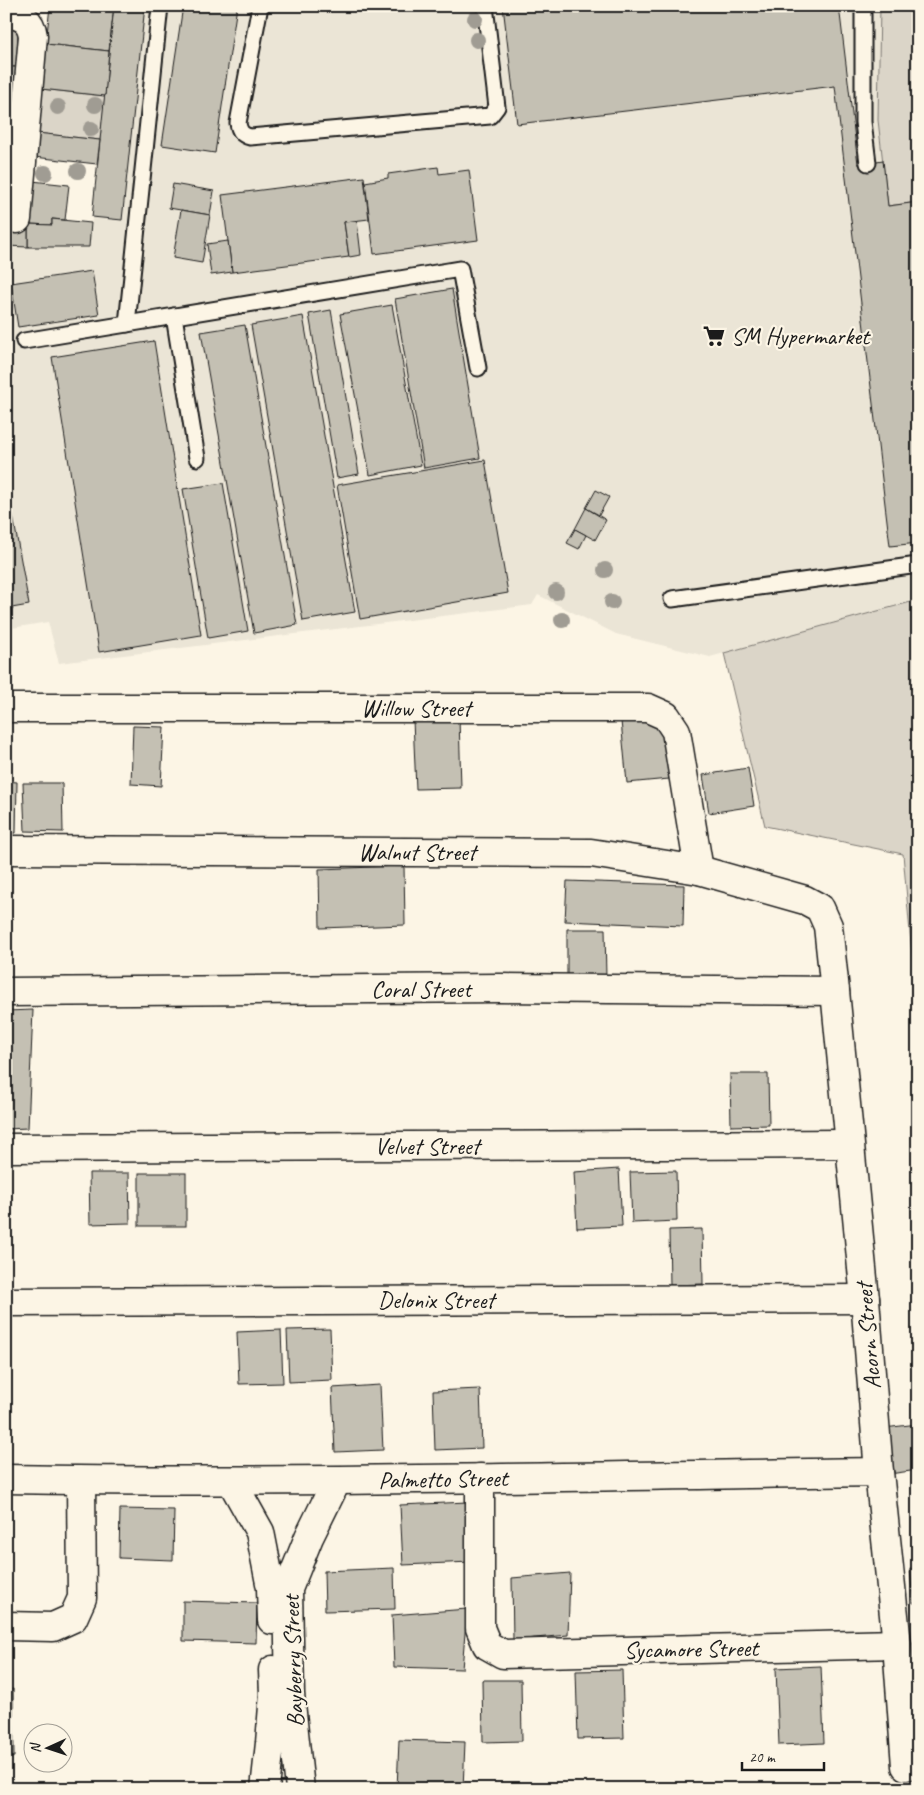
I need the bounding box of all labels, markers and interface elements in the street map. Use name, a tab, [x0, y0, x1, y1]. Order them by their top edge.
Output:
place label: SM Hypermarket	[731, 321, 871, 351]
supermarket icon: SM Hypermarket	[701, 323, 727, 349]
street label: Willow Street	[361, 693, 474, 723]
street label: Walnut Street	[358, 837, 479, 867]
street label: Coral Street	[371, 974, 473, 1004]
street label: Velvet Street	[375, 1131, 483, 1161]
street label: Acorn Street	[848, 1279, 888, 1390]
street label: Delonix Street	[378, 1285, 497, 1315]
street label: Palmetto Street	[378, 1463, 510, 1495]
street label: Bayberry Street	[276, 1592, 310, 1727]
street label: Sycamore Street	[624, 1633, 760, 1665]
north arrow	[22, 1722, 72, 1772]
scale bar	[742, 1740, 824, 1772]
text: N	[27, 1742, 44, 1753]
text: 20 m	[749, 1748, 776, 1767]

